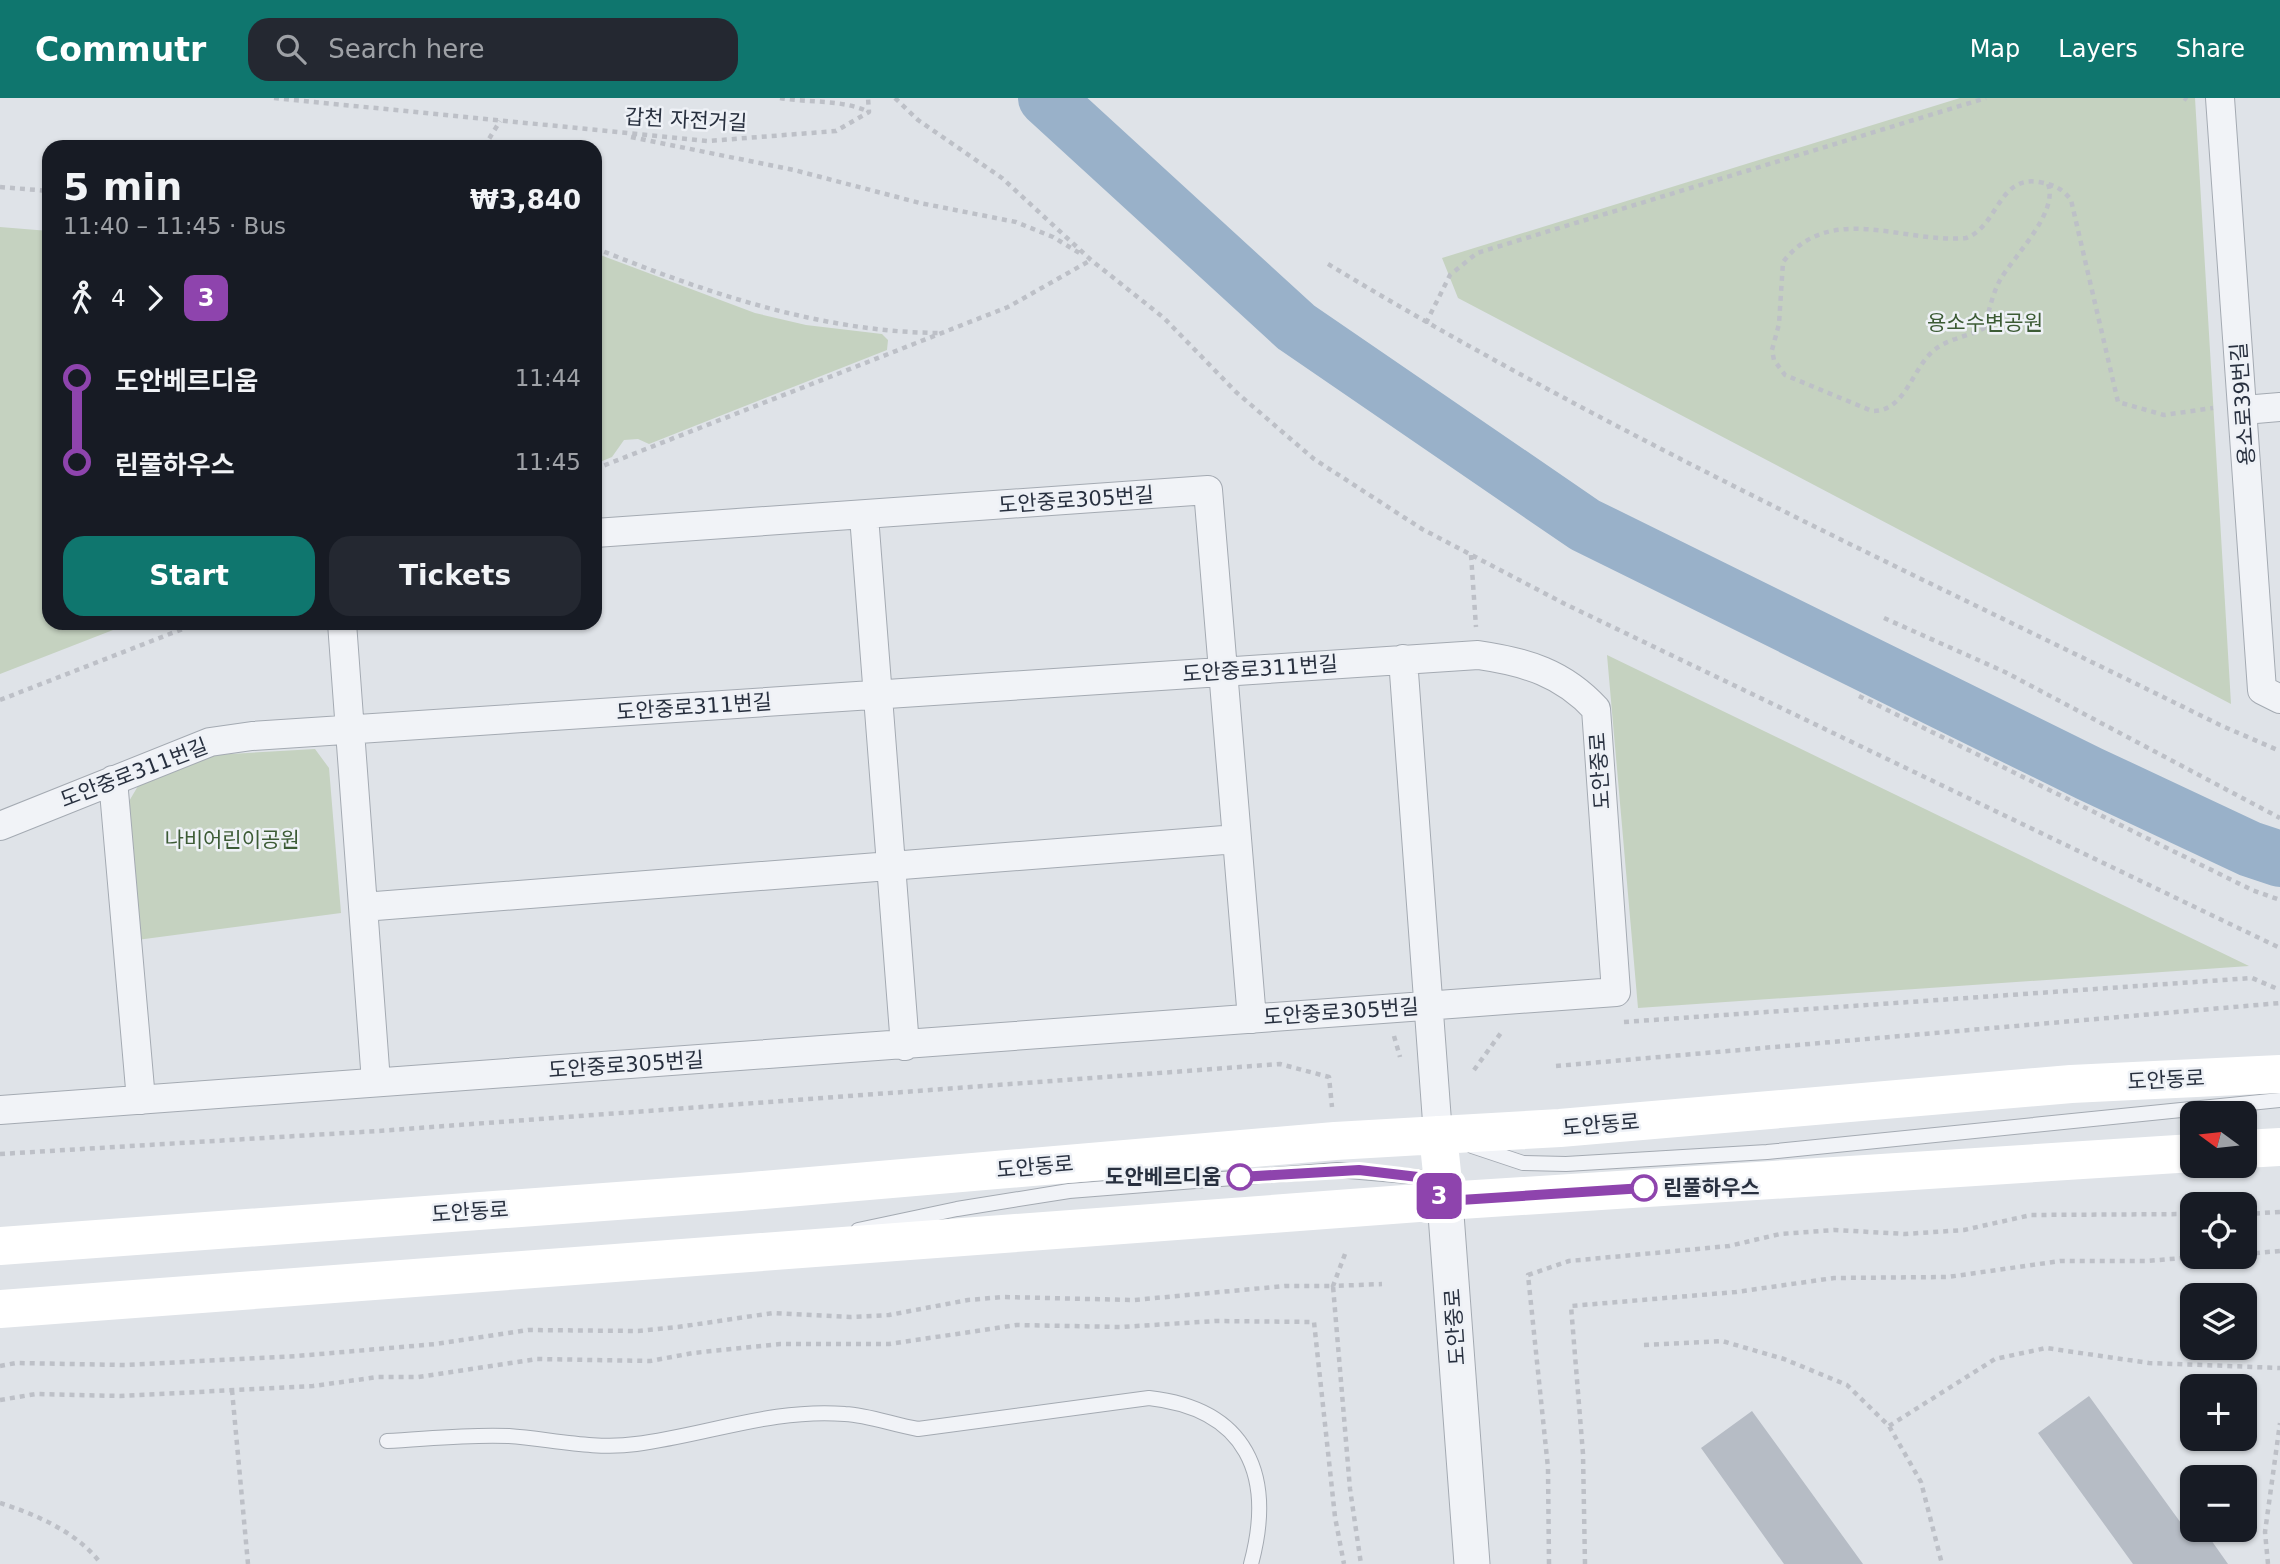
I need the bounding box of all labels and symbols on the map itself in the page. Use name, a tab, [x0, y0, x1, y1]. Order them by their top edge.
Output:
street label: 갑천 자전거길	[624, 105, 748, 135]
park label: 용소수변공원	[1927, 311, 2043, 335]
street label: 용소로39번길	[2227, 342, 2259, 466]
street label: 도안중로305번길	[997, 483, 1155, 517]
street label: 도안중로311번길	[1181, 652, 1339, 686]
street label: 도안중로311번길	[615, 690, 773, 724]
street label: 도안중로	[1585, 732, 1615, 810]
street label: 도안중로311번길	[57, 734, 211, 812]
park label: 나비어린이공원	[164, 828, 300, 852]
street label: 도안중로305번길	[1262, 995, 1420, 1029]
street label: 도안중로305번길	[547, 1048, 705, 1082]
street label: 도안동로	[2127, 1066, 2205, 1094]
north arrow	[2180, 1101, 2258, 1178]
street label: 도안동로	[1561, 1110, 1641, 1140]
street label: 도안동로	[995, 1152, 1075, 1182]
marker: 도안베르디움	[1227, 1164, 1253, 1190]
place label: 도안베르디움	[1105, 1165, 1221, 1189]
line badge: 3	[1416, 1173, 1462, 1219]
marker: 린풀하우스	[1631, 1175, 1657, 1201]
place label: 린풀하우스	[1663, 1176, 1760, 1200]
street label: 도안동로	[431, 1197, 509, 1227]
street label: 도안중로	[1440, 1288, 1470, 1366]

